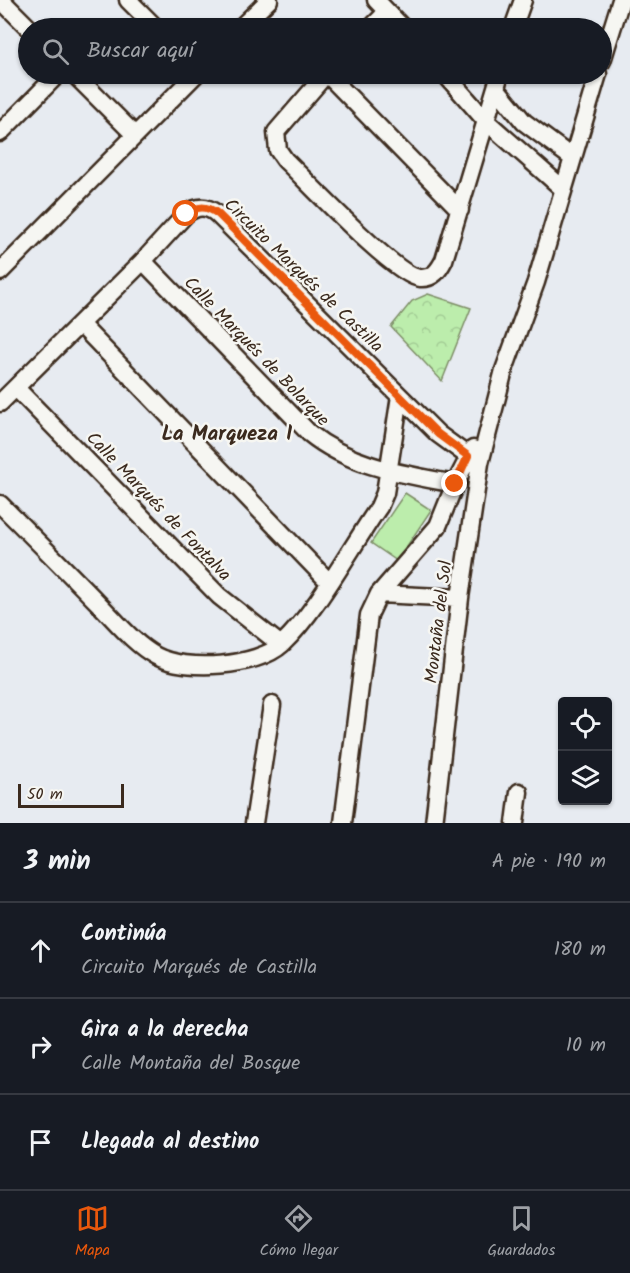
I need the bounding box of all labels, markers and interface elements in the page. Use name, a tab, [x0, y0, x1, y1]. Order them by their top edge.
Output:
search box	[18, 18, 612, 84]
text: Buscar aquí	[87, 34, 194, 69]
icon: search	[39, 35, 72, 68]
street label: Circuito Marqués de Castilla	[216, 192, 389, 360]
route start	[172, 200, 198, 226]
street label: Calle Marqués de Bolarque	[176, 270, 336, 434]
district label: La Marqueza I	[161, 418, 293, 451]
street label: Calle Marqués de Fontalva	[78, 425, 238, 589]
route end	[441, 470, 467, 496]
street label: Montaña del Sol	[418, 559, 461, 685]
map controls	[558, 697, 612, 805]
button: locate	[558, 697, 612, 751]
button: layers	[558, 751, 612, 805]
scale bar	[18, 781, 124, 808]
text: 50 m	[27, 782, 63, 807]
text: 3 min	[24, 841, 91, 883]
text: A pie · 190 m	[492, 846, 606, 878]
text: Continúa	[81, 917, 166, 952]
icon: ahead	[24, 934, 57, 967]
text: 180 m	[554, 934, 606, 966]
text: Circuito Marqués de Castilla	[81, 952, 317, 984]
text: Gira a la derecha	[81, 1013, 248, 1048]
icon: right	[24, 1030, 57, 1063]
text: 10 m	[566, 1030, 606, 1062]
text: Calle Montaña del Bosque	[81, 1048, 300, 1080]
text: Llegada al destino	[81, 1125, 259, 1160]
icon: arrive	[24, 1126, 57, 1159]
tab: Mapa	[75, 1202, 110, 1263]
tab: Cómo llegar	[259, 1202, 338, 1263]
tab: Guardados	[487, 1202, 555, 1263]

